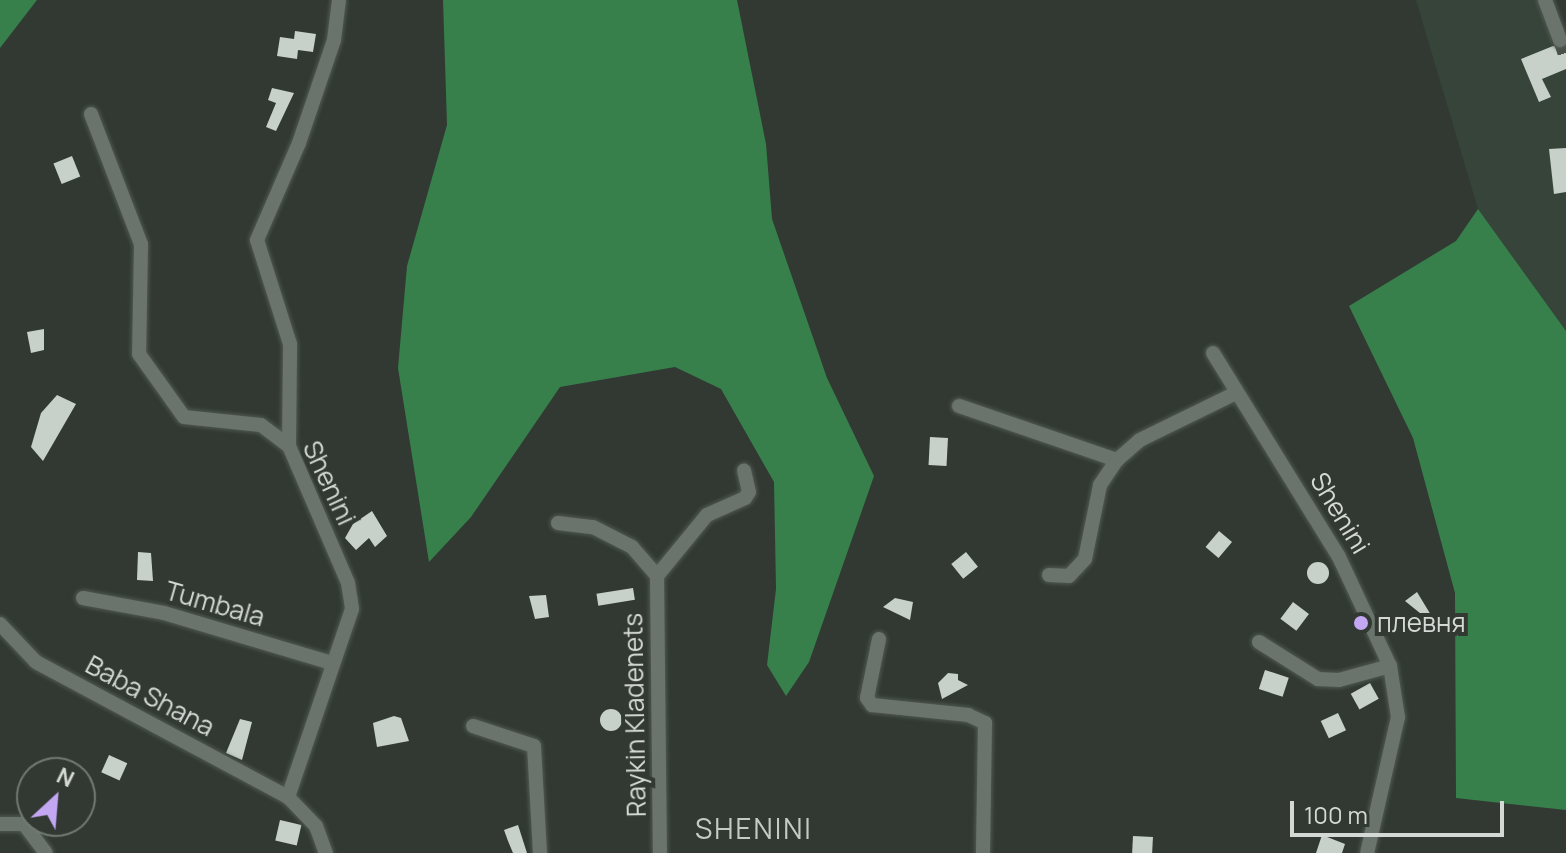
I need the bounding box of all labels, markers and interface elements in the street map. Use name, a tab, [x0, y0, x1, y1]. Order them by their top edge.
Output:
street label: Shenini	[296, 436, 362, 530]
street label: Shenini	[1304, 467, 1376, 559]
street label: Tumbala	[162, 575, 268, 633]
place label: плевня	[1377, 607, 1466, 639]
street label: Raykin Kladenets	[618, 613, 652, 817]
marker: плевня	[1352, 614, 1370, 632]
street label: Baba Shana	[80, 649, 220, 743]
north arrow	[16, 757, 96, 837]
text: N	[52, 760, 79, 794]
scale bar	[1294, 785, 1508, 835]
text: 100 m	[1304, 798, 1368, 831]
district label: SHENINI	[695, 811, 813, 845]

